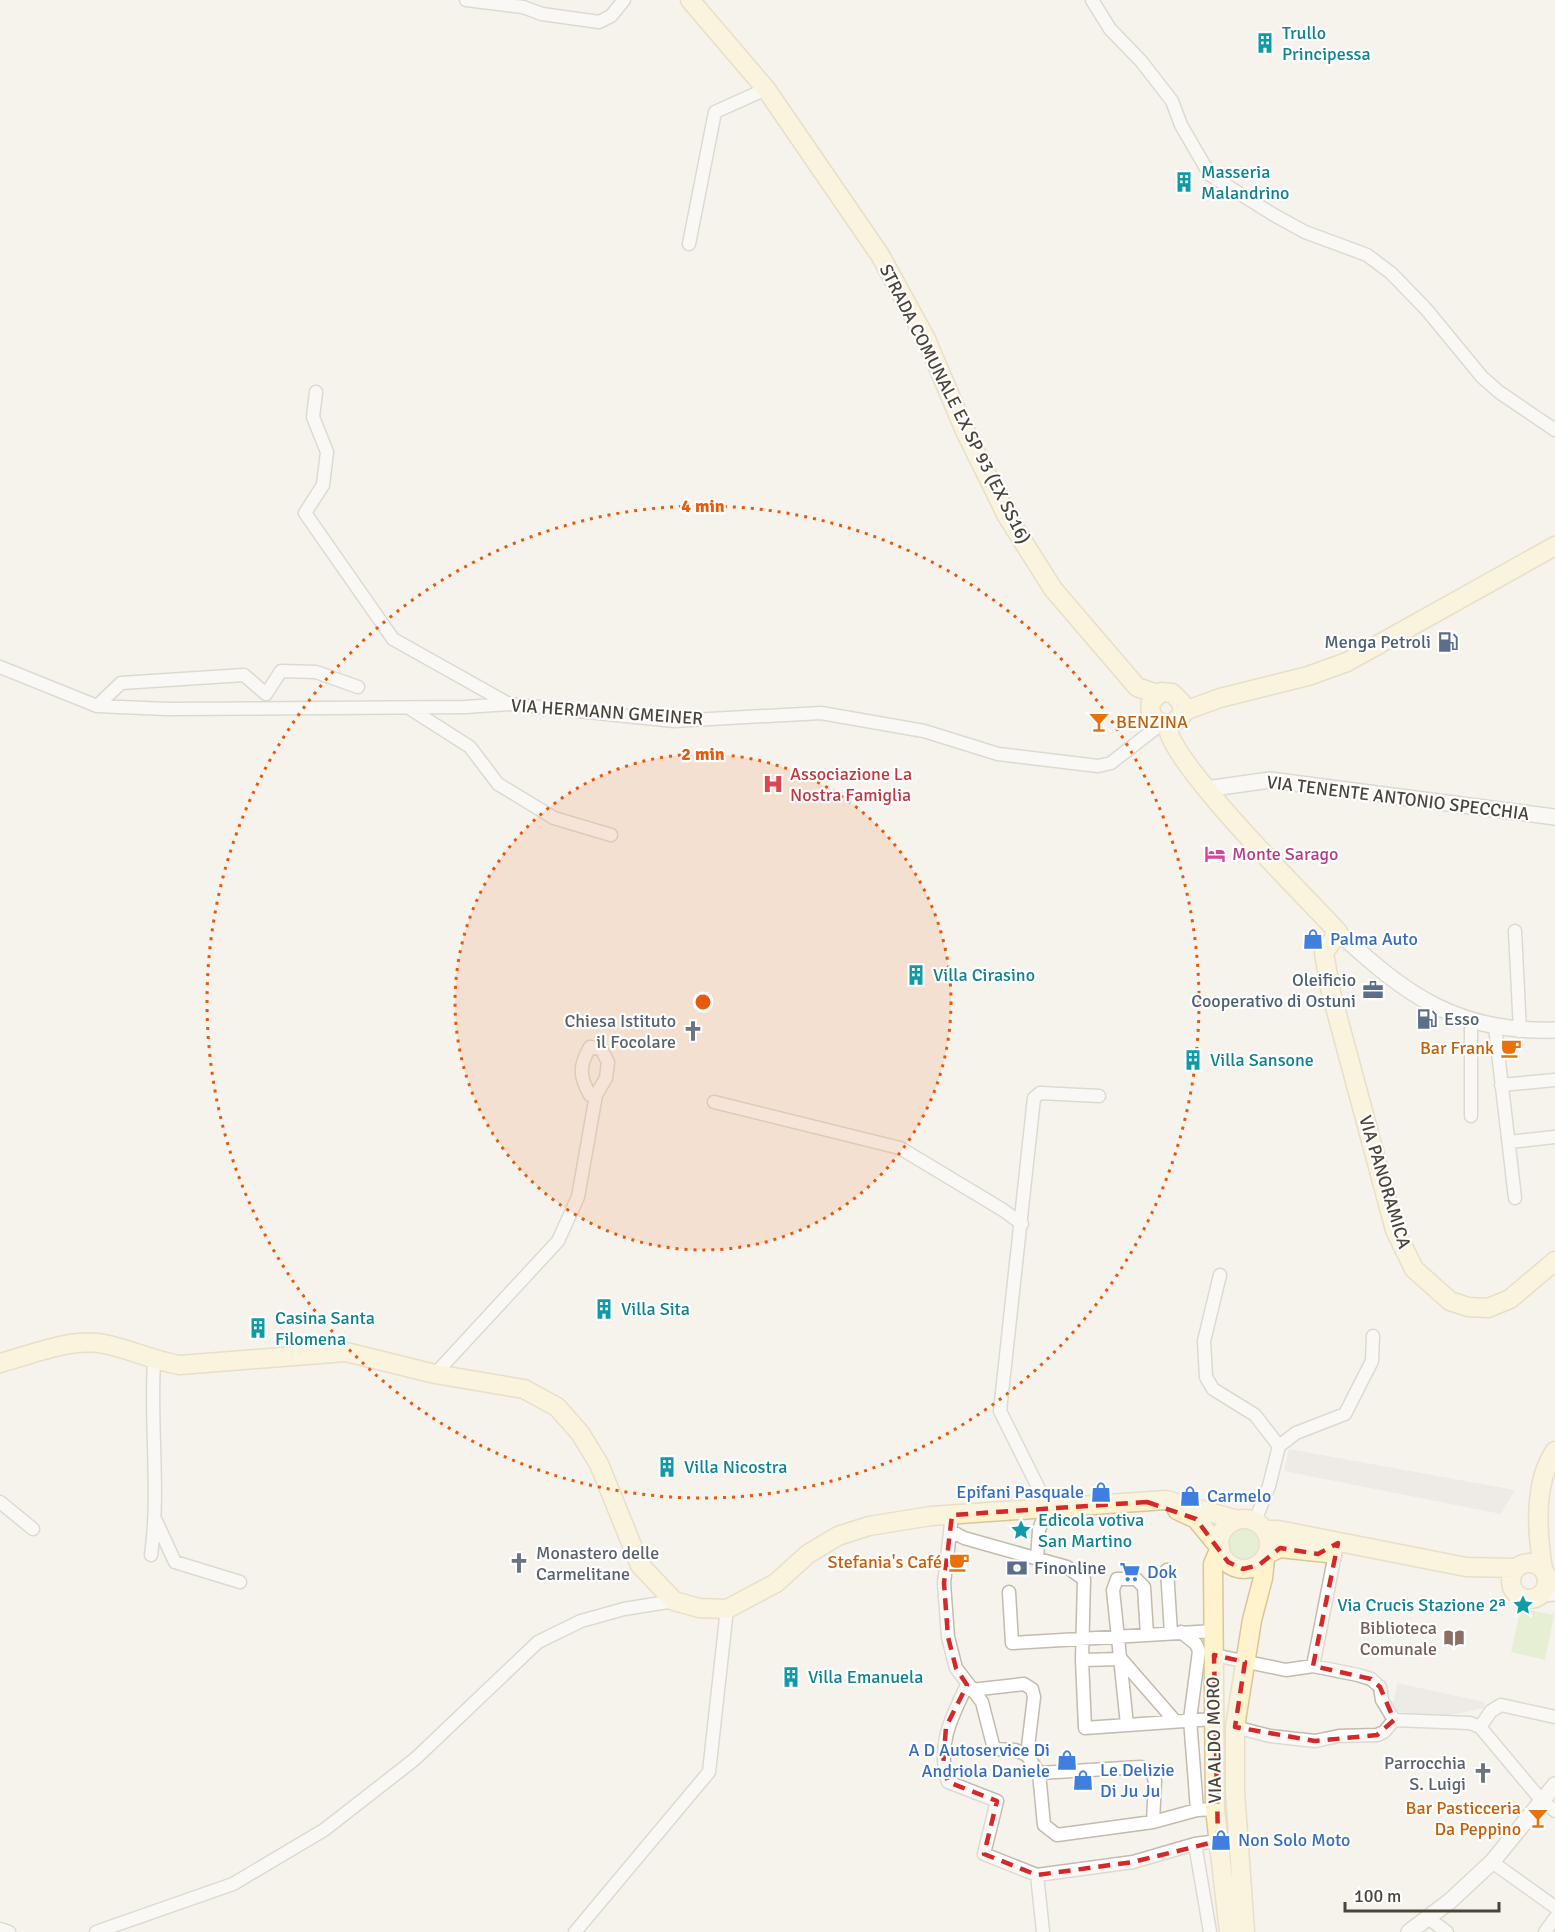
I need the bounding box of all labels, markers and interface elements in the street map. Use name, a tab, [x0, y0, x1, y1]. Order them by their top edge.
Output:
place label: Trullo Principessa	[1282, 22, 1371, 65]
building icon: Trullo Principessa	[1253, 31, 1277, 55]
place label: Masseria Malandrino	[1201, 161, 1289, 204]
building icon: Masseria Malandrino	[1172, 170, 1196, 194]
street label: STRADA COMUNALE EX SP 93 (EX SS16)	[875, 261, 1035, 547]
text: 4 min	[681, 495, 725, 517]
fuel station icon: Menga Petroli	[1436, 630, 1460, 654]
place label: Menga Petroli	[1324, 631, 1431, 653]
street label: VIA HERMANN GMEINER	[510, 694, 704, 730]
bar icon: BENZINA	[1087, 710, 1111, 734]
place label: BENZINA	[1116, 711, 1188, 733]
text: 2 min	[681, 743, 725, 765]
place label: Associazione La Nostra Famiglia	[790, 763, 912, 806]
street label: VIA TENENTE ANTONIO SPECCHIA	[1265, 771, 1531, 825]
hospital icon: Associazione La Nostra Famiglia	[761, 772, 785, 796]
hotel icon: Monte Sarago	[1203, 842, 1227, 866]
place label: Monte Sarago	[1232, 843, 1338, 865]
shop icon: Palma Auto	[1301, 927, 1325, 951]
place label: Palma Auto	[1330, 928, 1418, 950]
building icon: Villa Cirasino	[904, 963, 928, 987]
place label: Villa Cirasino	[933, 964, 1035, 986]
place label: Oleificio Cooperativo di Ostuni	[1191, 969, 1356, 1012]
office icon: Oleificio Cooperativo di Ostuni	[1361, 978, 1385, 1002]
centre of rings	[693, 992, 713, 1012]
fuel station icon: Esso	[1415, 1007, 1439, 1031]
place label: Esso	[1444, 1008, 1479, 1030]
place label: Chiesa Istituto il Focolare	[564, 1010, 676, 1053]
church icon: Chiesa Istituto il Focolare	[681, 1019, 705, 1043]
cafe icon: Bar Frank	[1499, 1036, 1523, 1060]
place label: Bar Frank	[1420, 1037, 1494, 1059]
building icon: Villa Sansone	[1181, 1048, 1205, 1072]
place label: Villa Sansone	[1210, 1049, 1314, 1071]
street label: VIA PANORAMICA	[1354, 1113, 1416, 1251]
building icon: Villa Sita	[592, 1297, 616, 1321]
place label: Villa Sita	[621, 1298, 690, 1320]
place label: Casina Santa Filomena	[275, 1307, 375, 1350]
building icon: Casina Santa Filomena	[246, 1316, 270, 1340]
building icon: Villa Nicostra	[655, 1455, 679, 1479]
place label: Villa Nicostra	[684, 1456, 787, 1478]
shop icon: Epifani Pasquale	[1089, 1480, 1113, 1504]
place label: Epifani Pasquale	[956, 1481, 1084, 1503]
shop icon: Carmelo	[1178, 1484, 1202, 1508]
place label: Carmelo	[1207, 1485, 1271, 1507]
place label: Edicola votiva San Martino	[1038, 1509, 1144, 1552]
place icon: Edicola votiva San Martino	[1009, 1518, 1033, 1542]
place label: Monastero delle Carmelitane	[536, 1542, 659, 1585]
cafe icon: Stefania's Café	[947, 1550, 971, 1574]
church icon: Monastero delle Carmelitane	[507, 1551, 531, 1575]
place label: Stefania's Café	[828, 1551, 942, 1573]
bank icon: Finonline	[1005, 1556, 1029, 1580]
place label: Finonline	[1034, 1557, 1106, 1579]
supermarket icon: Dok	[1118, 1560, 1142, 1584]
place label: Dok	[1147, 1561, 1177, 1583]
place icon: Via Crucis Stazione 2ª	[1511, 1593, 1535, 1617]
place label: Via Crucis Stazione 2ª	[1337, 1594, 1506, 1616]
place label: Biblioteca Comunale	[1360, 1617, 1437, 1660]
library icon: Biblioteca Comunale	[1442, 1626, 1466, 1650]
building icon: Villa Emanuela	[779, 1665, 803, 1689]
place label: Villa Emanuela	[808, 1666, 923, 1688]
street label: VIA ALDO MORO	[1202, 1676, 1226, 1804]
place label: A D Autoservice Di Andriola Daniele	[908, 1739, 1050, 1782]
shop icon: A D Autoservice Di Andriola Daniele	[1055, 1748, 1079, 1772]
place label: Parrocchia S. Luigi	[1384, 1752, 1466, 1795]
place label: Le Delizie Di Ju Ju	[1100, 1759, 1175, 1802]
church icon: Parrocchia S. Luigi	[1471, 1761, 1495, 1785]
shop icon: Le Delizie Di Ju Ju	[1071, 1768, 1095, 1792]
place label: Bar Pasticceria Da Peppino	[1406, 1797, 1521, 1840]
bar icon: Bar Pasticceria Da Peppino	[1526, 1806, 1550, 1830]
shop icon: Non Solo Moto	[1209, 1828, 1233, 1852]
place label: Non Solo Moto	[1238, 1829, 1350, 1851]
scale bar	[1345, 1875, 1500, 1913]
text: 100 m	[1354, 1885, 1401, 1907]

